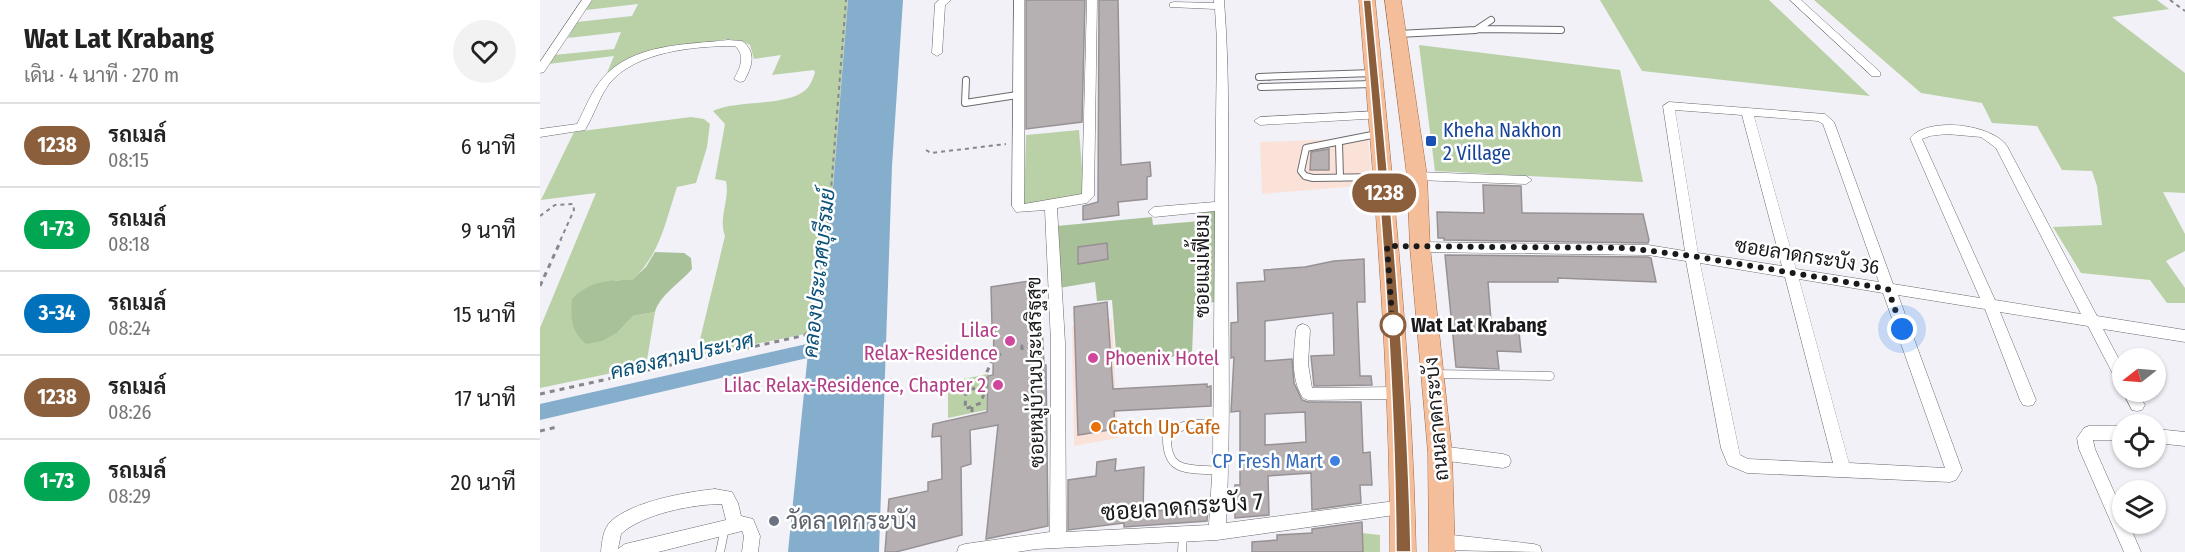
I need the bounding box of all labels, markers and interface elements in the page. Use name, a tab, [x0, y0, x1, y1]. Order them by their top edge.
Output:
button: heart	[453, 20, 516, 83]
text: Wat Lat Krabang	[24, 22, 214, 55]
text: เดิน · 4 นาที · 270 m	[24, 63, 179, 87]
place label: Kheha Nakhon 2 Village	[1443, 118, 1562, 165]
text: รถเมล์	[108, 121, 166, 148]
text: 1238	[37, 132, 77, 158]
text: 6 นาที	[461, 133, 516, 160]
marker: Kheha Nakhon 2 Village	[1424, 134, 1438, 148]
text: 08:15	[108, 148, 149, 172]
line badge: 1238	[1342, 174, 1426, 212]
text: 1238	[1364, 180, 1404, 206]
water label: คลองประเวศบุรีรมย์	[796, 184, 842, 359]
text: รถเมล์	[108, 205, 166, 232]
street label: ซอยแม่เฟี้ยม	[1184, 214, 1214, 318]
text: 1-73	[40, 216, 74, 242]
text: 9 นาที	[461, 217, 516, 244]
text: 08:18	[108, 232, 150, 256]
street label: ซอยลาดกระบัง 36	[1733, 233, 1881, 279]
street label: ซอยหมู่บ้านประเสริฐสุข	[1021, 276, 1052, 468]
text: รถเมล์	[108, 289, 166, 316]
text: 3-34	[38, 300, 76, 326]
text: 15 นาที	[453, 301, 516, 328]
marker: Wat Lat Krabang	[1380, 312, 1406, 338]
place label: Wat Lat Krabang	[1411, 313, 1547, 337]
your location	[1887, 314, 1917, 344]
text: 08:24	[108, 316, 151, 340]
place label: Lilac Relax-Residence	[864, 318, 998, 365]
water label: คลองสามประเวศ	[607, 327, 757, 385]
marker: Lilac Relax-Residence	[1003, 334, 1017, 348]
place label: Phoenix Hotel	[1105, 346, 1219, 370]
north arrow	[2112, 348, 2166, 402]
map controls	[2112, 348, 2166, 534]
marker: Phoenix Hotel	[1086, 351, 1100, 365]
street label: ถนนลาดกระบัง	[1419, 356, 1453, 482]
text: รถเมล์	[108, 373, 166, 400]
place label: Lilac Relax-Residence, Chapter 2	[723, 373, 986, 397]
marker: Lilac Relax-Residence, Chapter 2	[991, 378, 1005, 392]
text: 1238	[37, 384, 77, 410]
text: 17 นาที	[454, 385, 516, 412]
text: 08:26	[108, 400, 151, 424]
button: locate	[2112, 414, 2166, 468]
place label: Catch Up Cafe	[1108, 415, 1220, 439]
marker: Catch Up Cafe	[1089, 420, 1103, 434]
place label: CP Fresh Mart	[1212, 449, 1323, 473]
marker: CP Fresh Mart	[1328, 454, 1342, 468]
text: รถเมล์	[108, 457, 166, 484]
text: 1-73	[40, 468, 74, 494]
text: 20 นาที	[451, 469, 516, 496]
button: layers	[2112, 480, 2166, 534]
text: 08:29	[108, 484, 151, 508]
street label: ซอยลาดกระบัง 7	[1100, 487, 1264, 527]
place label: วัดลาดกระบัง	[786, 507, 917, 535]
marker: วัดลาดกระบัง	[767, 514, 781, 528]

